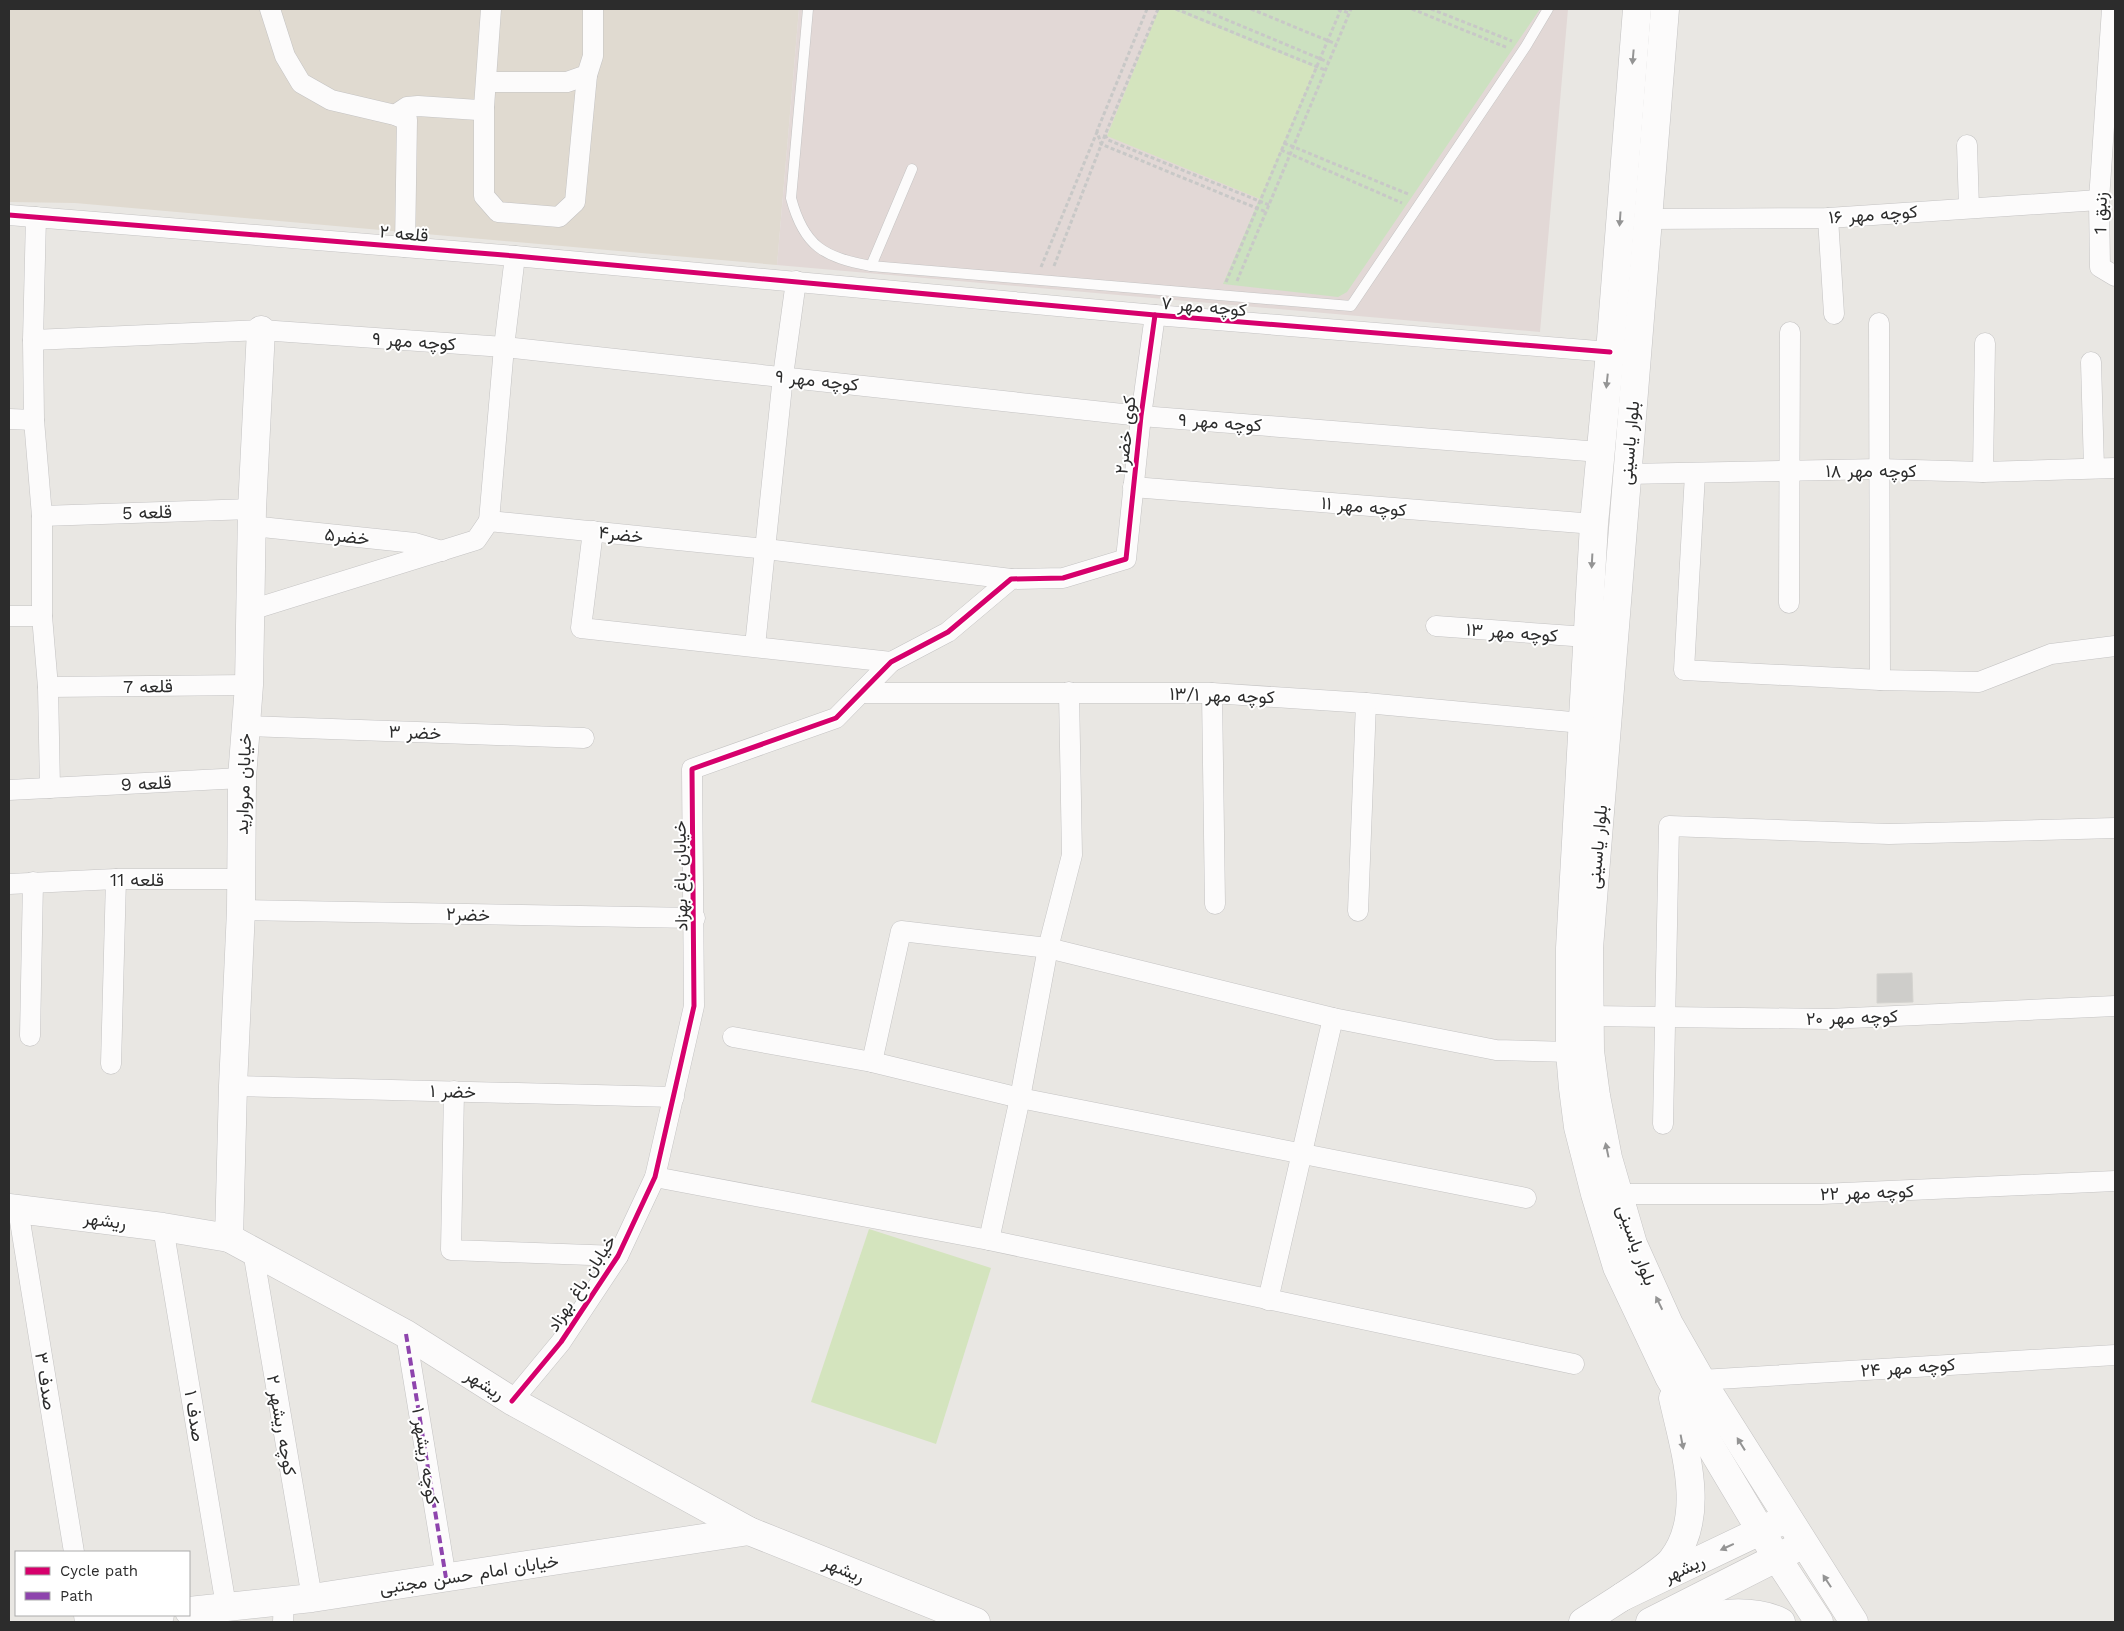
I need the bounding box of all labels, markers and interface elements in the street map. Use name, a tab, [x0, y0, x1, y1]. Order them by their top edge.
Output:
one-way arrow	[1629, 50, 1637, 66]
street label: زنبق 1	[2089, 192, 2112, 234]
street label: کوچه مهر ۱۶	[1828, 200, 1918, 230]
one-way arrow	[1616, 212, 1624, 228]
street label: قلعه ۲	[379, 220, 429, 246]
street label: کوچه مهر ۷	[1160, 292, 1248, 322]
street label: کوچه مهر ۹	[371, 328, 457, 356]
street label: کوچه مهر ۹	[774, 365, 860, 397]
one-way arrow	[1603, 374, 1611, 390]
street label: کوی خضر۲	[1110, 395, 1141, 475]
street label: بلوار یاسینی	[1615, 400, 1644, 486]
street label: کوچه مهر ۹	[1177, 409, 1263, 437]
street label: کوچه مهر ۱۸	[1826, 460, 1916, 483]
street label: کوچه مهر ۱۱	[1320, 492, 1408, 522]
street label: قلعه 5	[122, 501, 172, 523]
street label: خضر۴	[598, 521, 644, 548]
street label: خضر۵	[323, 523, 371, 550]
one-way arrow	[1587, 553, 1595, 569]
street label: کوچه مهر ۱۳	[1465, 618, 1559, 648]
street label: قلعه 7	[123, 675, 173, 697]
street label: کوچه مهر ۱۳/۱	[1169, 683, 1275, 709]
street label: خضر ۳	[388, 721, 442, 744]
street label: خیابان مروارید	[231, 733, 256, 835]
street label: قلعه 9	[120, 771, 172, 795]
street label: بلوار یاسینی	[1583, 804, 1612, 890]
street label: خیابان باغ بهزاد	[669, 820, 693, 932]
street label: قلعه 11	[110, 869, 164, 890]
street label: خضر۲	[446, 903, 490, 926]
street label: کوچه مهر ۲۰	[1806, 1005, 1899, 1031]
street label: خضر ۱	[430, 1080, 476, 1103]
one-way arrow	[1603, 1143, 1611, 1158]
street label: کوچه مهر ۲۲	[1820, 1180, 1914, 1206]
street label: بلوار یاسینی	[1612, 1202, 1661, 1289]
street label: ریشهر	[81, 1207, 128, 1234]
street label: خیابان باغ بهزاد	[542, 1231, 622, 1336]
one-way arrow	[1655, 1296, 1663, 1310]
street label: صدف ۳	[31, 1351, 61, 1411]
street label: کوچه مهر ۲۴	[1860, 1353, 1956, 1383]
street label: ریشهر	[460, 1363, 509, 1405]
street label: کوچه ریشهر ۲	[261, 1373, 301, 1477]
street label: صدف ۱	[181, 1389, 209, 1443]
street label: کوچه ریشهر ۱	[406, 1406, 444, 1506]
one-way arrow	[1679, 1434, 1687, 1450]
one-way arrow	[1736, 1437, 1745, 1451]
one-way arrow	[1720, 1543, 1735, 1551]
street label: خیابان امام حسن مجتبی	[378, 1549, 560, 1601]
street label: ریشهر	[1659, 1549, 1708, 1588]
legend	[15, 1551, 190, 1616]
street label: ریشهر	[819, 1551, 868, 1588]
text: Cycle path	[60, 1562, 138, 1580]
one-way arrow	[1823, 1575, 1832, 1588]
text: Path	[60, 1587, 93, 1605]

